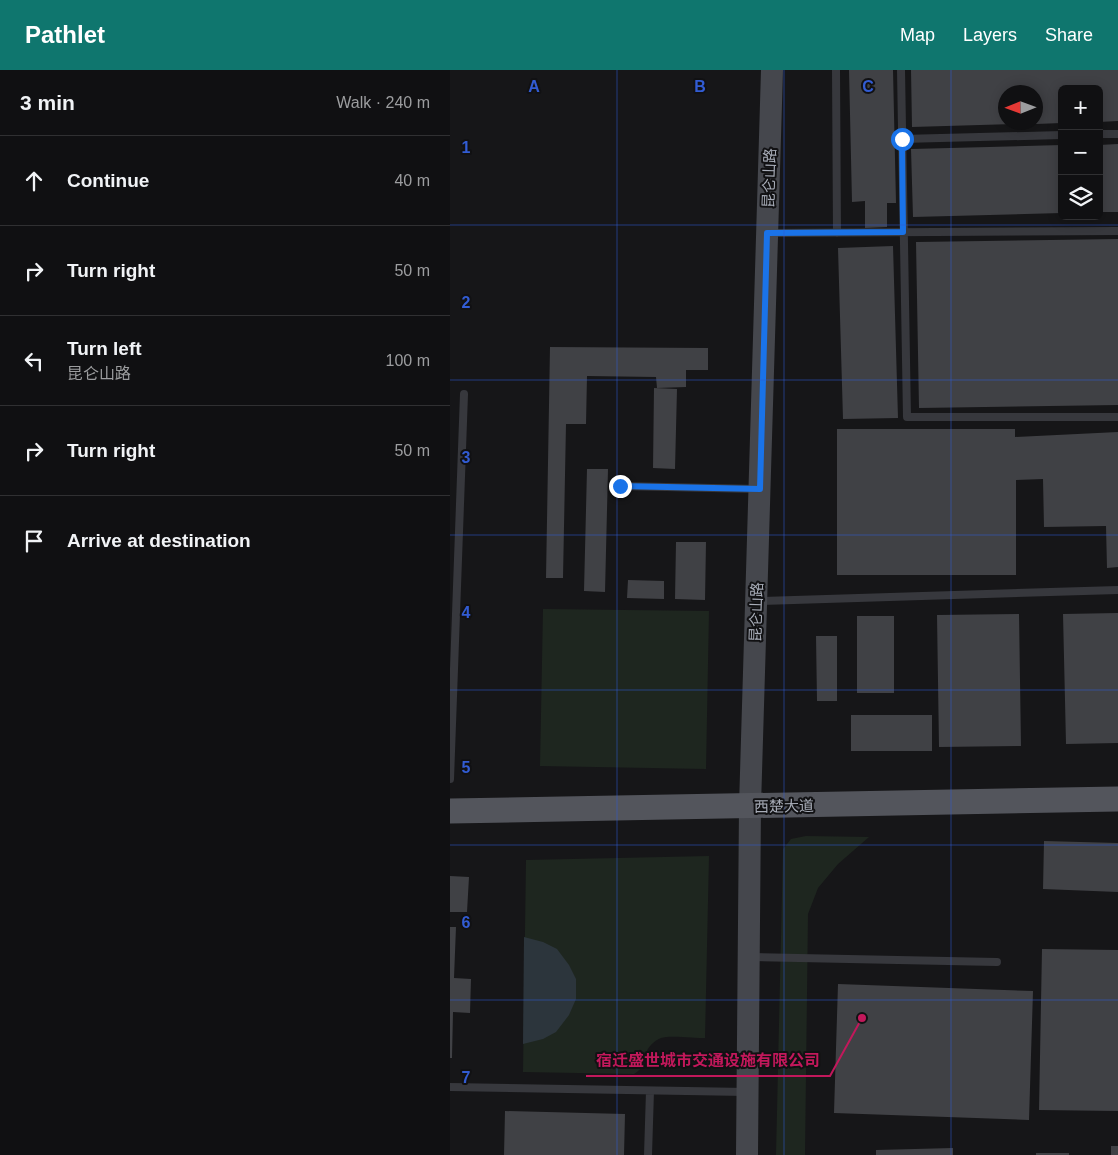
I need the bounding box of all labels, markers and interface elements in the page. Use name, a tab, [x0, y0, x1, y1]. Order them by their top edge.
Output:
text: Pathlet	[25, 21, 105, 48]
text: Map	[900, 25, 935, 45]
text: Layers	[963, 25, 1017, 45]
text: Share	[1045, 25, 1093, 45]
text: A	[528, 78, 540, 95]
text: B	[694, 78, 706, 95]
text: C	[862, 78, 874, 95]
north arrow	[998, 85, 1043, 130]
map controls	[1058, 85, 1103, 220]
button: +	[1058, 85, 1103, 130]
text: 3 min	[20, 91, 75, 114]
text: Walk · 240 m	[336, 94, 430, 111]
route start	[891, 128, 914, 151]
button: −	[1058, 130, 1103, 175]
text: 1	[462, 139, 471, 156]
street label: 昆仑山路	[759, 148, 779, 208]
icon: ahead	[20, 167, 48, 195]
text: Continue	[67, 170, 149, 191]
text: 40 m	[394, 172, 430, 189]
button: layers	[1058, 175, 1103, 220]
icon: right	[20, 257, 48, 285]
text: Turn right	[67, 260, 155, 281]
text: 50 m	[394, 262, 430, 279]
text: 2	[462, 294, 471, 311]
text: Turn left	[67, 338, 142, 359]
icon: left	[20, 347, 48, 375]
text: 100 m	[386, 352, 430, 369]
text: 昆仑山路	[67, 365, 131, 382]
icon: right	[20, 437, 48, 465]
text: Turn right	[67, 440, 155, 461]
text: 50 m	[394, 442, 430, 459]
text: 3	[462, 449, 471, 466]
route end	[609, 475, 632, 498]
icon: arrive	[20, 527, 48, 555]
text: Arrive at destination	[67, 530, 251, 551]
street label: 昆仑山路	[746, 582, 766, 642]
text: 4	[462, 604, 471, 621]
text: 5	[462, 759, 471, 776]
street label: 西楚大道	[754, 797, 814, 815]
text: 6	[462, 914, 471, 931]
callout: 宿迁盛世城市交通设施有限公司	[586, 1045, 830, 1076]
text: 宿迁盛世城市交通设施有限公司	[596, 1051, 820, 1069]
text: 7	[462, 1069, 471, 1086]

